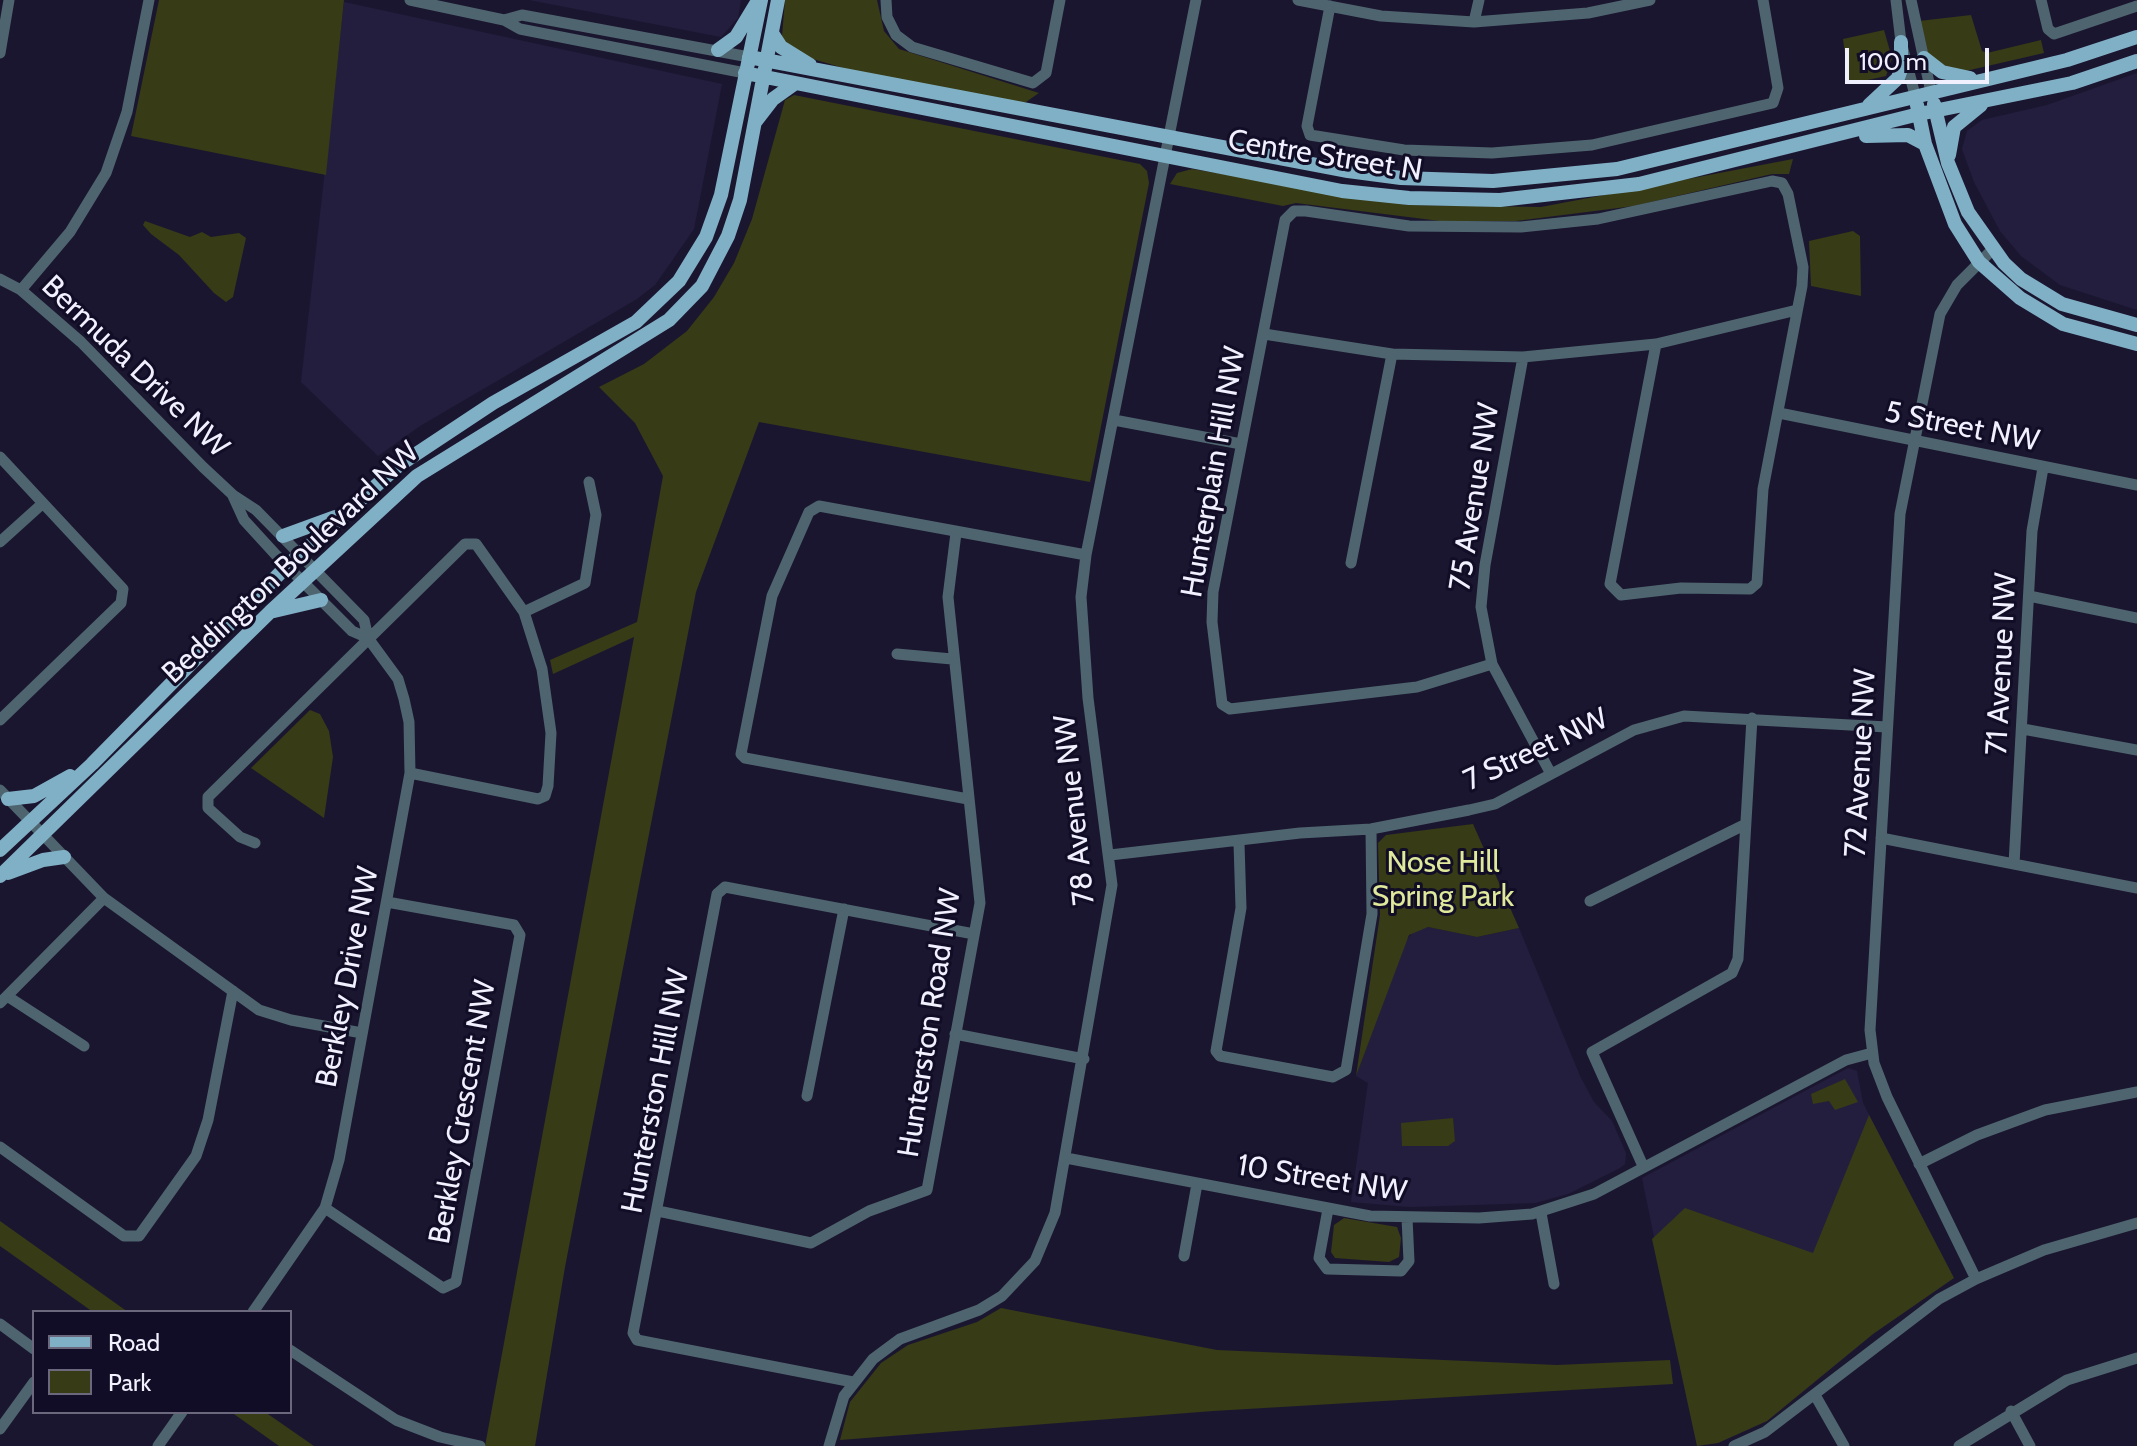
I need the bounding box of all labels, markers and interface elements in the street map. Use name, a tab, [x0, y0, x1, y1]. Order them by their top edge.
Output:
scale bar	[1849, 32, 1993, 82]
text: 100 m	[1859, 47, 1927, 76]
street label: Centre Street N	[1225, 123, 1425, 189]
street label: Bermuda Drive NW	[34, 269, 236, 465]
street label: Hunterplain Hill NW	[1174, 344, 1254, 600]
street label: 5 Street NW	[1882, 394, 2042, 460]
street label: 75 Avenue NW	[1442, 401, 1508, 593]
street label: Beddington Boulevard NW	[155, 435, 427, 691]
street label: 71 Avenue NW	[1979, 572, 2025, 756]
street label: 72 Avenue NW	[1838, 668, 1884, 858]
street label: 7 Street NW	[1458, 701, 1614, 799]
street label: 78 Avenue NW	[1047, 713, 1103, 907]
park label: Nose Hill Spring Park	[1372, 845, 1514, 916]
street label: Berkley Drive NW	[309, 864, 387, 1090]
street label: Hunterston Road NW	[891, 886, 969, 1160]
street label: Hunterston Hill NW	[615, 966, 697, 1216]
street label: Berkley Crescent NW	[422, 977, 504, 1247]
street label: 10 Street NW	[1235, 1148, 1409, 1210]
legend	[32, 1310, 292, 1414]
text: Road	[108, 1328, 160, 1357]
text: Park	[108, 1368, 151, 1397]

